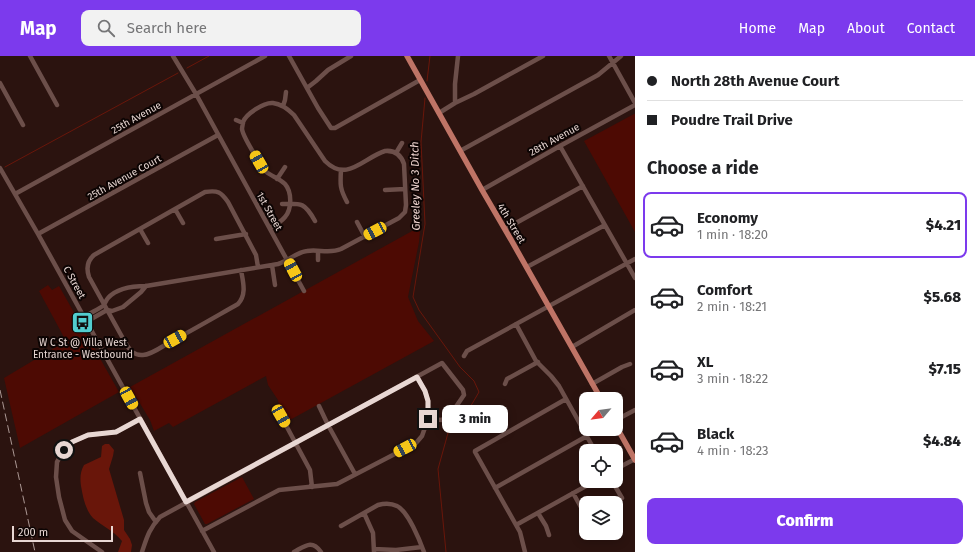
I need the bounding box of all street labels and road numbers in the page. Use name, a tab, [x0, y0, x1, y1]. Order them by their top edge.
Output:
street label: 25th Avenue	[109, 99, 164, 137]
street label: 28th Avenue	[527, 121, 582, 159]
street label: 25th Avenue Court	[86, 152, 164, 203]
street label: 1st Street	[254, 190, 285, 233]
street label: 4th Street	[495, 201, 528, 246]
street label: C Street	[60, 264, 88, 301]

